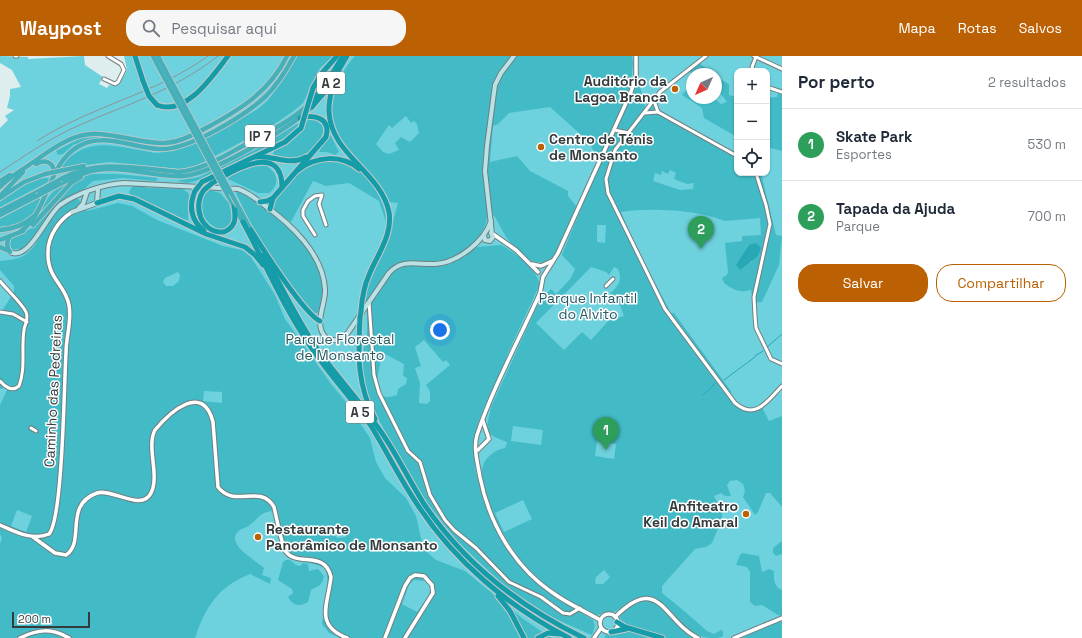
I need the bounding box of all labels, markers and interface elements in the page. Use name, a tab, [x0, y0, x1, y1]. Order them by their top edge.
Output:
search box	[126, 10, 406, 46]
text: Waypost	[20, 16, 102, 41]
icon: search	[140, 17, 162, 39]
text: Pesquisar aqui	[172, 19, 277, 38]
text: Mapa	[898, 19, 936, 37]
text: Rotas	[958, 19, 997, 37]
text: Salvos	[1019, 19, 1062, 37]
north arrow	[686, 68, 722, 104]
map controls	[734, 68, 770, 176]
button: +	[734, 68, 770, 104]
text: Por perto	[798, 71, 875, 93]
road number: A 2	[317, 72, 345, 94]
place label: Auditório da Lagoa Branca	[575, 72, 667, 106]
text: 2 resultados	[988, 74, 1066, 91]
marker: Auditório da Lagoa Branca	[670, 84, 680, 94]
button: −	[734, 104, 770, 140]
road number: IP 7	[245, 125, 275, 147]
text: Skate Park	[836, 127, 913, 146]
place label: Centro de Ténis de Monsanto	[549, 130, 653, 164]
text: 1	[808, 136, 814, 153]
text: 530 m	[1028, 136, 1066, 153]
button: locate	[734, 140, 770, 176]
marker: Centro de Ténis de Monsanto	[536, 142, 546, 152]
text: Esportes	[836, 146, 892, 163]
text: Tapada da Ajuda	[836, 199, 955, 218]
text: 2	[807, 208, 815, 225]
text: 700 m	[1028, 208, 1066, 225]
pin: 2	[688, 216, 714, 249]
text: Parque	[836, 218, 880, 235]
button: Salvar	[798, 264, 928, 302]
button: Compartilhar	[936, 264, 1066, 302]
park label: Parque Infantil do Alvito	[539, 289, 637, 323]
street label: Caminho das Pedreiras	[40, 314, 66, 468]
your location	[430, 320, 450, 340]
park label: Parque Florestal de Monsanto	[286, 330, 394, 364]
road number: A 5	[346, 401, 374, 423]
pin: 1	[593, 417, 619, 450]
place label: Anfiteatro Keil do Amaral	[643, 497, 738, 531]
marker: Anfiteatro Keil do Amaral	[741, 509, 751, 519]
place label: Restaurante Panorâmico de Monsanto	[266, 520, 438, 554]
marker: Restaurante Panorâmico de Monsanto	[253, 532, 263, 542]
scale bar	[12, 610, 90, 629]
text: 200 m	[18, 612, 51, 626]

